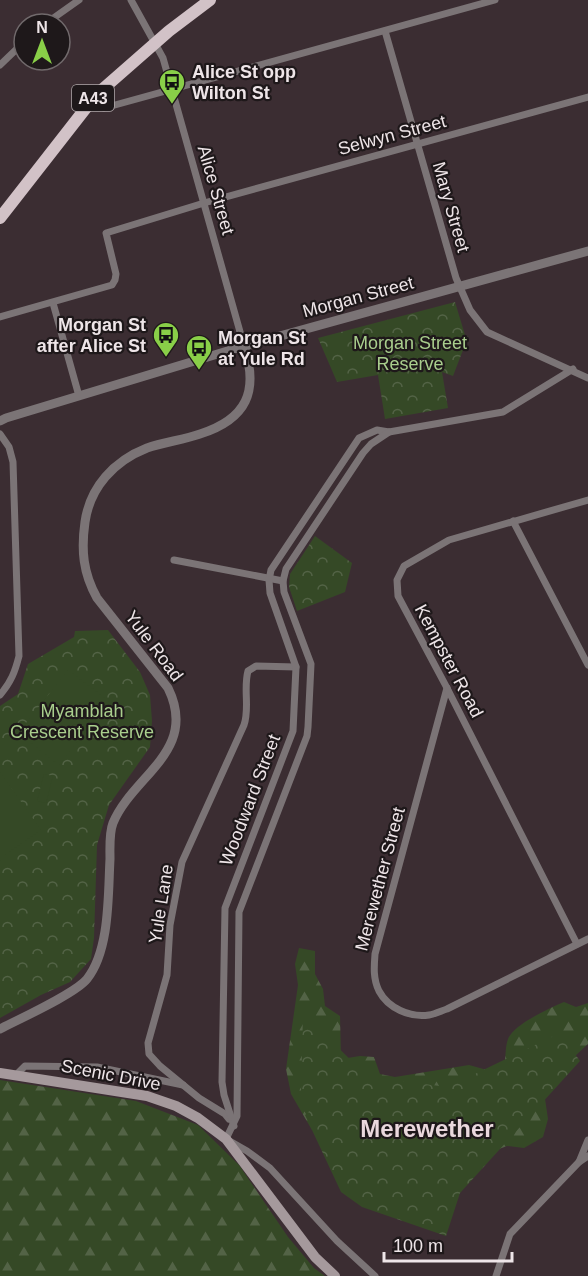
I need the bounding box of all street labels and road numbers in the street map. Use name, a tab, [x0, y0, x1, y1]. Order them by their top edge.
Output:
road number: A43	[72, 85, 114, 111]
street label: Selwyn Street	[336, 111, 448, 159]
street label: Alice Street	[194, 143, 238, 237]
street label: Mary Street	[429, 160, 473, 254]
street label: Morgan Street	[300, 273, 416, 321]
street label: Kempster Road	[411, 601, 487, 721]
street label: Yule Road	[121, 607, 187, 685]
street label: Woodward Street	[216, 732, 284, 868]
street label: Merewether Street	[351, 805, 409, 953]
street label: Yule Lane	[145, 863, 177, 945]
street label: Scenic Drive	[60, 1056, 162, 1094]

